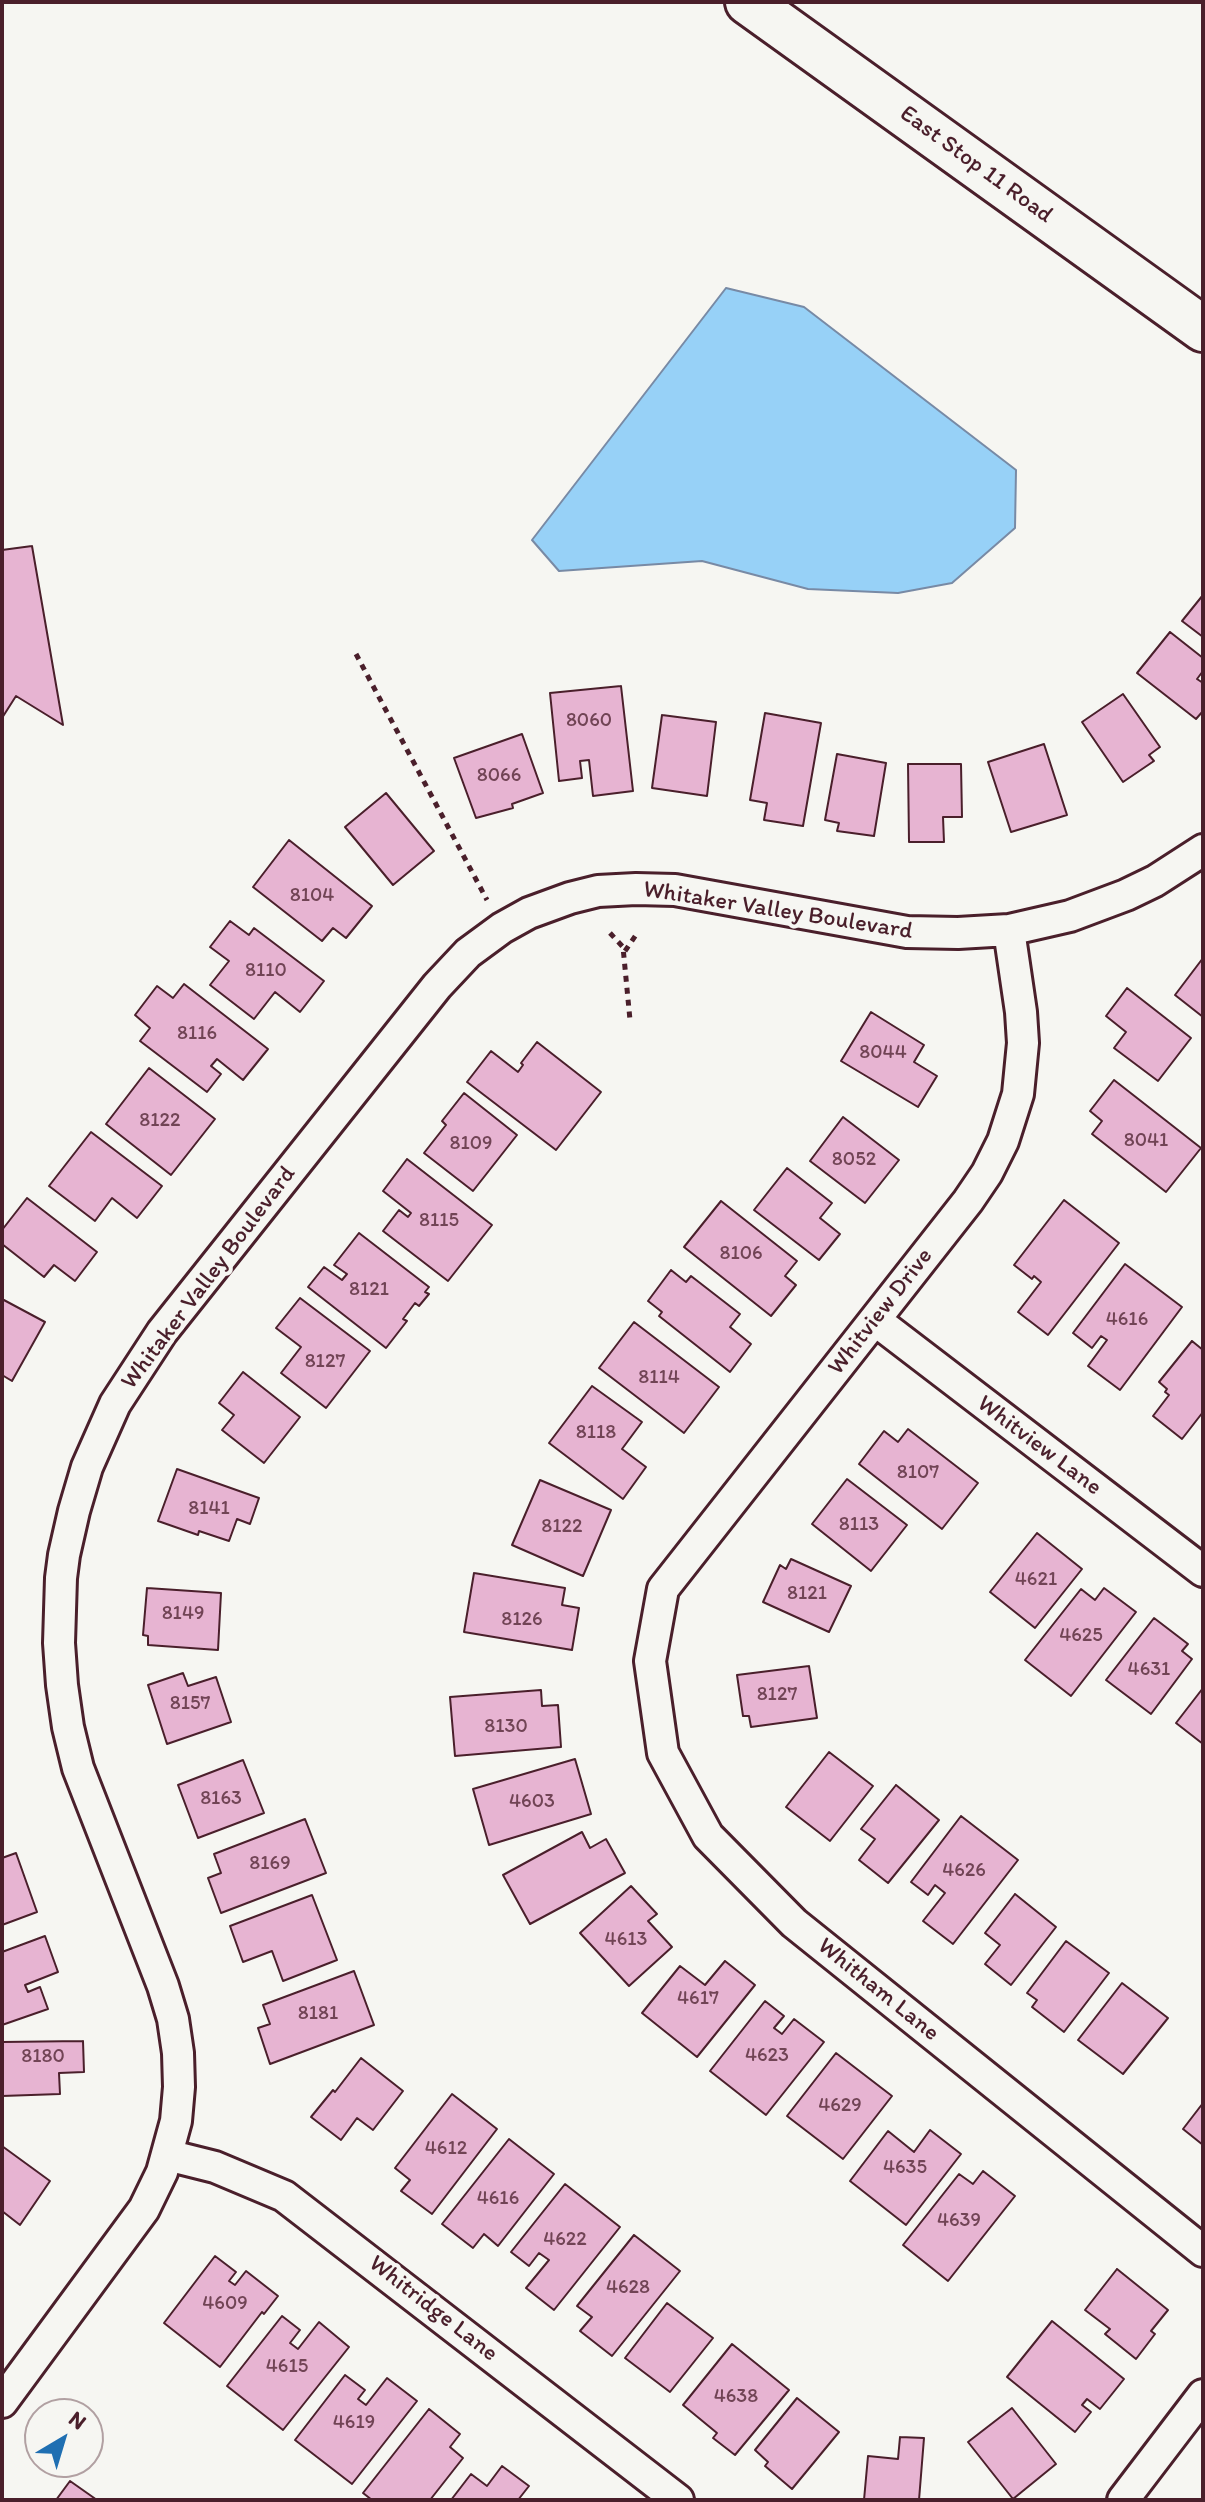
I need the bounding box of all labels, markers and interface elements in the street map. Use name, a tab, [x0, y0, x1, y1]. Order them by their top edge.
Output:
street label: East Stop 11 Road	[894, 100, 1058, 230]
house number: 8060	[566, 709, 612, 733]
house number: 8066	[477, 764, 521, 788]
street label: Whitaker Valley Boulevard	[641, 875, 915, 947]
house number: 8104	[290, 884, 334, 908]
house number: 8110	[245, 959, 287, 983]
house number: 8116	[177, 1022, 217, 1046]
house number: 8044	[859, 1041, 907, 1065]
house number: 8122	[139, 1109, 181, 1133]
house number: 8041	[1124, 1129, 1168, 1153]
house number: 8109	[449, 1132, 493, 1156]
house number: 8052	[832, 1148, 876, 1172]
street label: Whitaker Valley Boulevard	[116, 1161, 302, 1395]
house number: 8115	[419, 1209, 459, 1233]
house number: 8106	[719, 1242, 763, 1266]
street label: Whitview Drive	[822, 1243, 940, 1381]
house number: 8121	[349, 1278, 389, 1302]
house number: 4616	[1106, 1308, 1148, 1332]
house number: 8127	[305, 1350, 345, 1374]
house number: 8114	[638, 1366, 680, 1390]
street label: Whitview Lane	[971, 1390, 1107, 1502]
house number: 8118	[576, 1421, 616, 1445]
house number: 8107	[897, 1461, 939, 1485]
house number: 8141	[188, 1497, 230, 1521]
house number: 8113	[839, 1513, 879, 1537]
house number: 8122	[541, 1515, 583, 1539]
house number: 4621	[1015, 1568, 1057, 1592]
house number: 8121	[787, 1582, 827, 1606]
house number: 8149	[162, 1602, 204, 1626]
house number: 8126	[501, 1608, 543, 1632]
house number: 4625	[1059, 1624, 1103, 1648]
house number: 4631	[1128, 1658, 1170, 1682]
house number: 8127	[757, 1683, 797, 1707]
house number: 8157	[170, 1692, 210, 1716]
house number: 8130	[484, 1715, 528, 1739]
house number: 8163	[200, 1787, 242, 1811]
house number: 4603	[509, 1790, 555, 1814]
house number: 8169	[249, 1852, 291, 1876]
house number: 4626	[942, 1859, 986, 1883]
house number: 4613	[605, 1928, 647, 1952]
street label: Whitham Lane	[811, 1932, 945, 2048]
house number: 4617	[677, 1987, 719, 2011]
house number: 8181	[298, 2002, 338, 2026]
house number: 4623	[745, 2044, 789, 2068]
house number: 8180	[21, 2045, 65, 2069]
house number: 4629	[818, 2094, 862, 2118]
house number: 4612	[425, 2137, 467, 2161]
house number: 4635	[883, 2156, 927, 2180]
house number: 4616	[477, 2187, 519, 2211]
house number: 4639	[937, 2209, 981, 2233]
house number: 4622	[543, 2228, 587, 2252]
street label: Whitridge Lane	[363, 2250, 503, 2368]
house number: 4628	[606, 2276, 650, 2300]
house number: 4609	[202, 2292, 248, 2316]
house number: 4615	[266, 2355, 308, 2379]
house number: 4638	[714, 2385, 758, 2409]
north arrow	[24, 2398, 104, 2478]
text: N	[64, 2405, 92, 2435]
house number: 4619	[333, 2411, 375, 2435]

